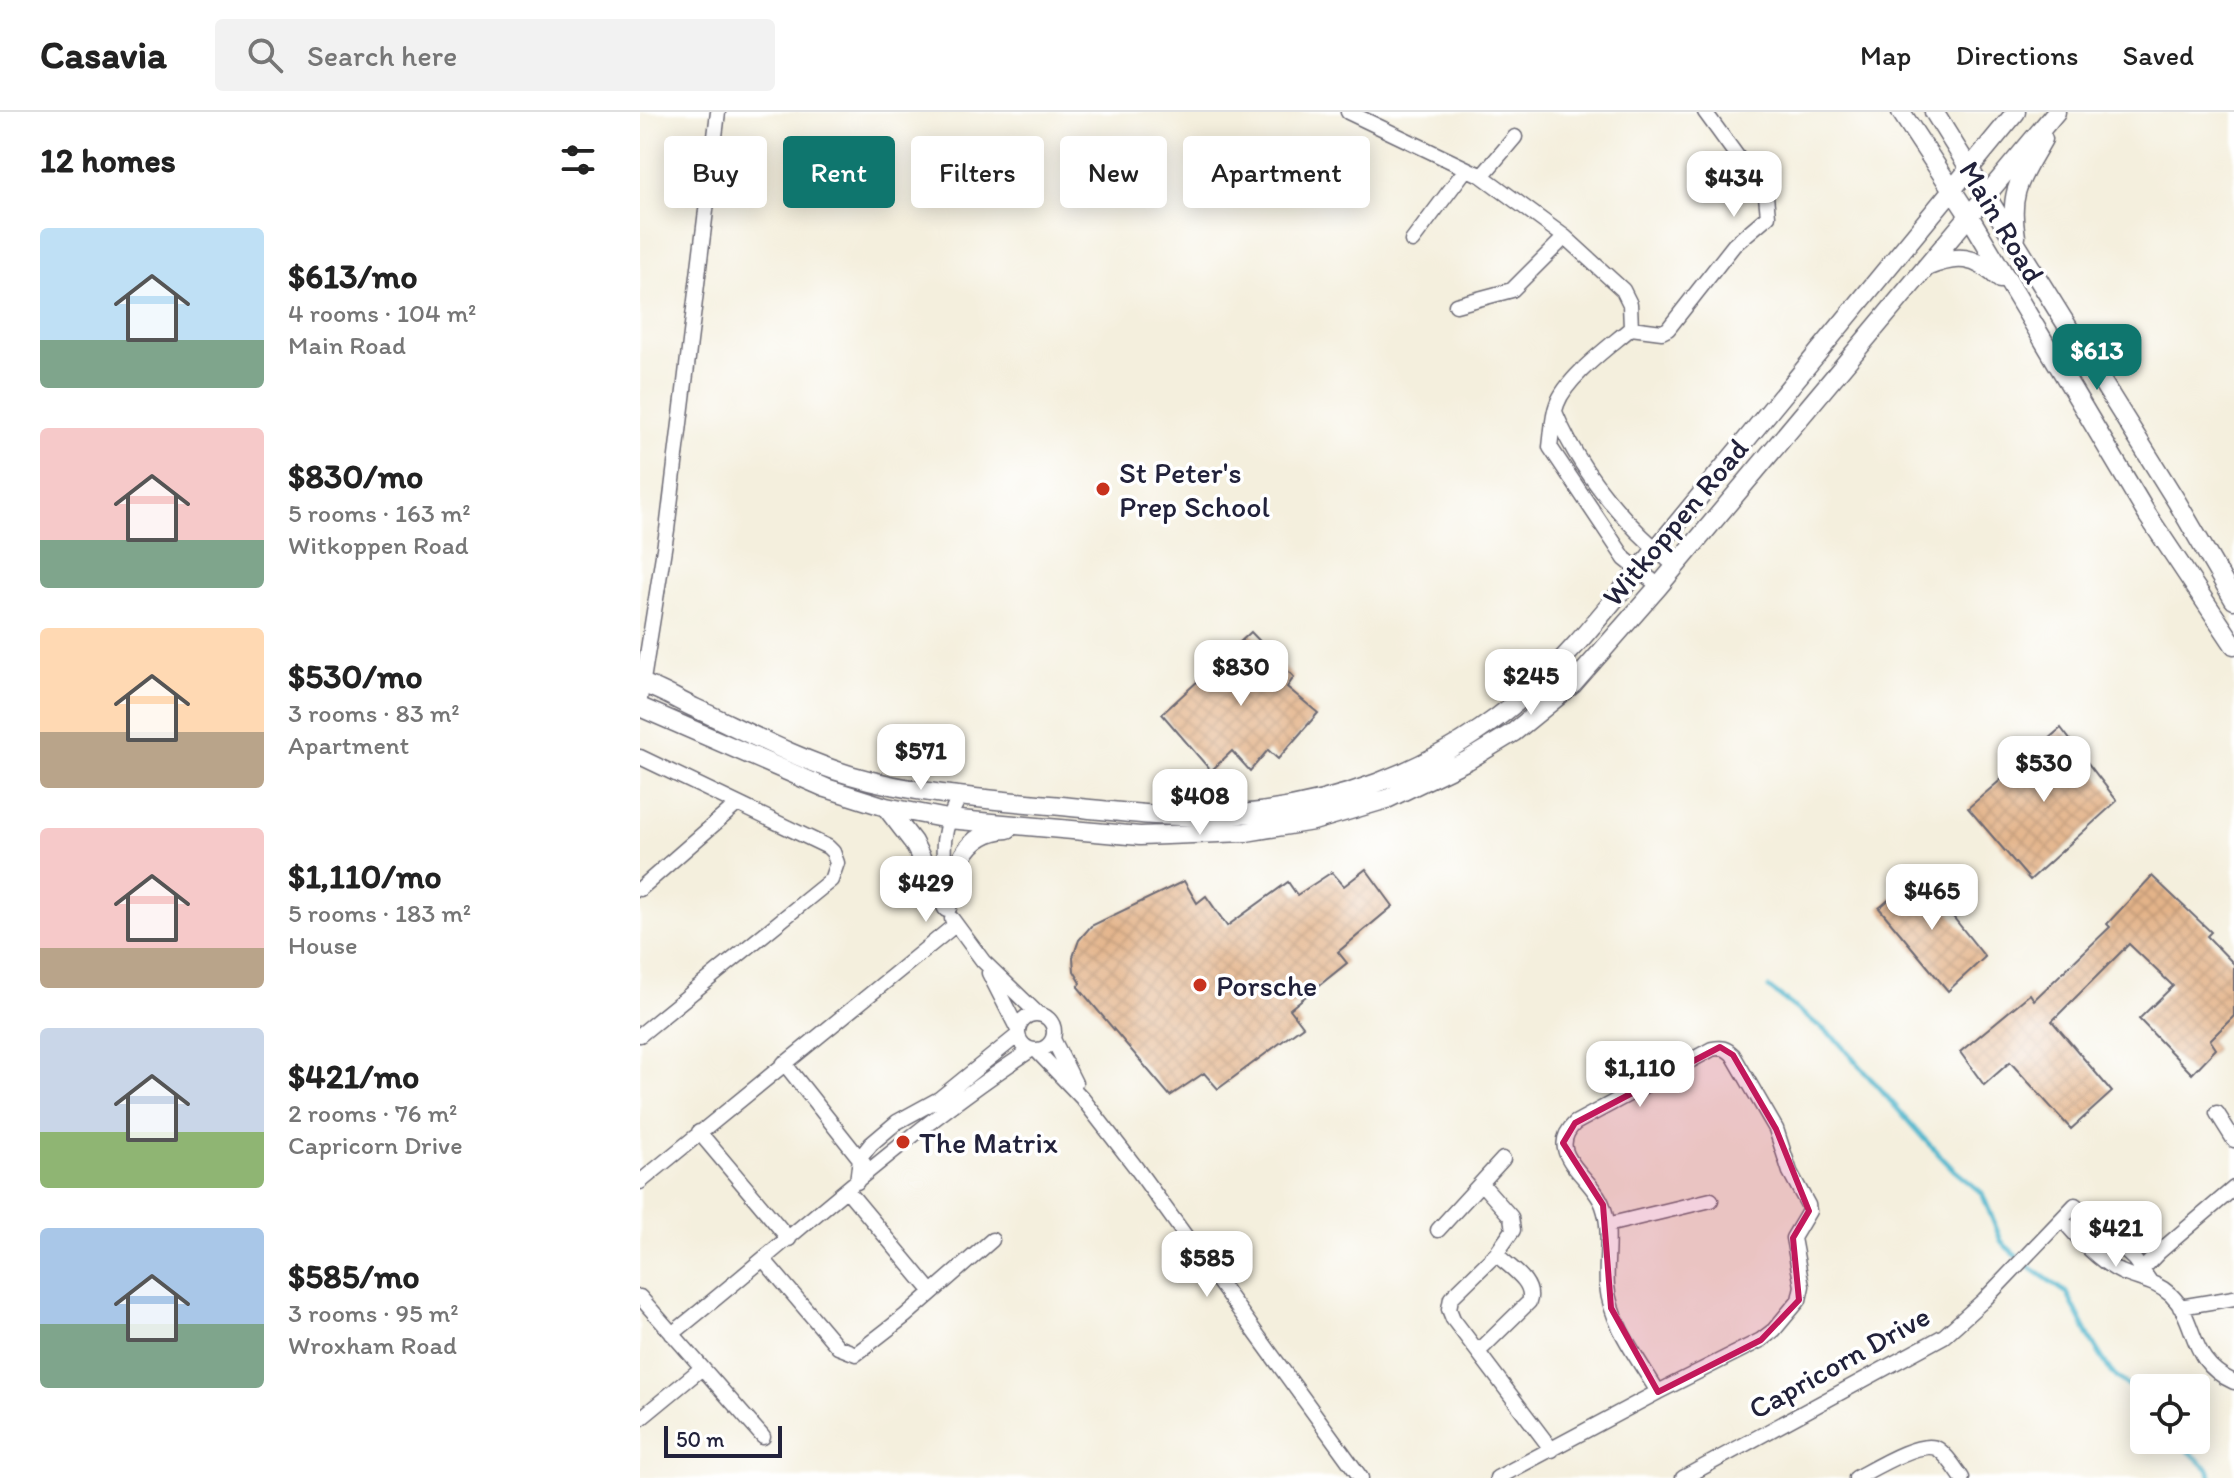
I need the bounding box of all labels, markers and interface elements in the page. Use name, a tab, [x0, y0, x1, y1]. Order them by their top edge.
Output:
search box	[215, 19, 775, 91]
text: Casavia	[40, 32, 167, 78]
icon: search	[243, 33, 287, 77]
text: Search here	[307, 37, 457, 74]
text: Map	[1860, 38, 1911, 72]
text: Directions	[1955, 38, 2079, 72]
text: Saved	[2123, 38, 2194, 72]
chip: Buy	[664, 136, 767, 208]
chip: Rent	[783, 136, 895, 208]
chip: Filters	[911, 136, 1044, 208]
chip: New	[1060, 136, 1167, 208]
chip: Apartment	[1183, 136, 1370, 208]
icon: filters	[556, 138, 600, 182]
text: 12 homes	[40, 140, 176, 181]
pin: $434	[1687, 151, 1781, 219]
street label: Main Road	[1951, 154, 2053, 290]
text: $434	[1705, 161, 1763, 193]
text: $613/mo	[288, 256, 418, 297]
icon: home	[104, 260, 200, 356]
text: 4 rooms · 104 m²	[288, 297, 476, 329]
pin: $613	[2050, 324, 2144, 392]
text: Main Road	[288, 329, 406, 361]
text: $613	[2070, 334, 2124, 366]
street label: Witkoppen Road	[1594, 430, 1756, 614]
place label: St Peter's Prep School	[1119, 454, 1270, 525]
text: $830/mo	[288, 456, 424, 497]
icon: home	[104, 460, 200, 556]
marker: St Peter's Prep School	[1094, 480, 1112, 498]
text: 5 rooms · 163 m²	[288, 497, 471, 529]
text: Witkoppen Road	[288, 529, 469, 561]
pin: $830	[1194, 640, 1288, 708]
pin: $245	[1484, 649, 1578, 717]
text: $830	[1212, 650, 1270, 682]
text: $530/mo	[288, 656, 423, 697]
text: $245	[1503, 659, 1559, 691]
icon: home	[104, 660, 200, 756]
text: 3 rooms · 83 m²	[288, 697, 460, 729]
pin: $571	[874, 724, 968, 792]
text: Apartment	[288, 729, 409, 761]
text: $571	[895, 734, 947, 766]
pin: $530	[1997, 736, 2091, 804]
text: $530	[2015, 746, 2073, 778]
pin: $408	[1153, 769, 1247, 837]
text: $408	[1170, 779, 1230, 811]
text: $1,110/mo	[288, 856, 442, 897]
pin: $429	[879, 856, 973, 924]
icon: home	[104, 860, 200, 956]
pin: $465	[1885, 864, 1979, 932]
text: $429	[898, 866, 954, 898]
text: $465	[1904, 874, 1960, 906]
text: 5 rooms · 183 m²	[288, 897, 471, 929]
text: House	[288, 929, 358, 961]
place label: Porsche	[1216, 967, 1317, 1004]
marker: Porsche	[1191, 976, 1209, 994]
pin: $1,110	[1575, 1041, 1705, 1109]
text: $1,110	[1604, 1051, 1676, 1083]
text: $421/mo	[288, 1056, 419, 1097]
icon: home	[104, 1060, 200, 1156]
text: 2 rooms · 76 m²	[288, 1097, 457, 1129]
place label: The Matrix	[919, 1124, 1058, 1161]
text: Capricorn Drive	[288, 1129, 463, 1161]
marker: The Matrix	[894, 1133, 912, 1151]
pin: $421	[2069, 1201, 2163, 1269]
text: $421	[2089, 1211, 2143, 1243]
pin: $585	[1160, 1231, 1254, 1299]
text: $585	[1180, 1241, 1234, 1273]
text: $585/mo	[288, 1256, 420, 1297]
icon: home	[104, 1260, 200, 1356]
text: 3 rooms · 95 m²	[288, 1297, 459, 1329]
street label: Capricorn Drive	[1742, 1297, 1936, 1427]
text: Wroxham Road	[288, 1329, 457, 1361]
map controls	[2130, 1374, 2210, 1454]
button: locate	[2130, 1374, 2210, 1454]
scale bar	[664, 1422, 782, 1458]
text: 50 m	[676, 1426, 725, 1453]

